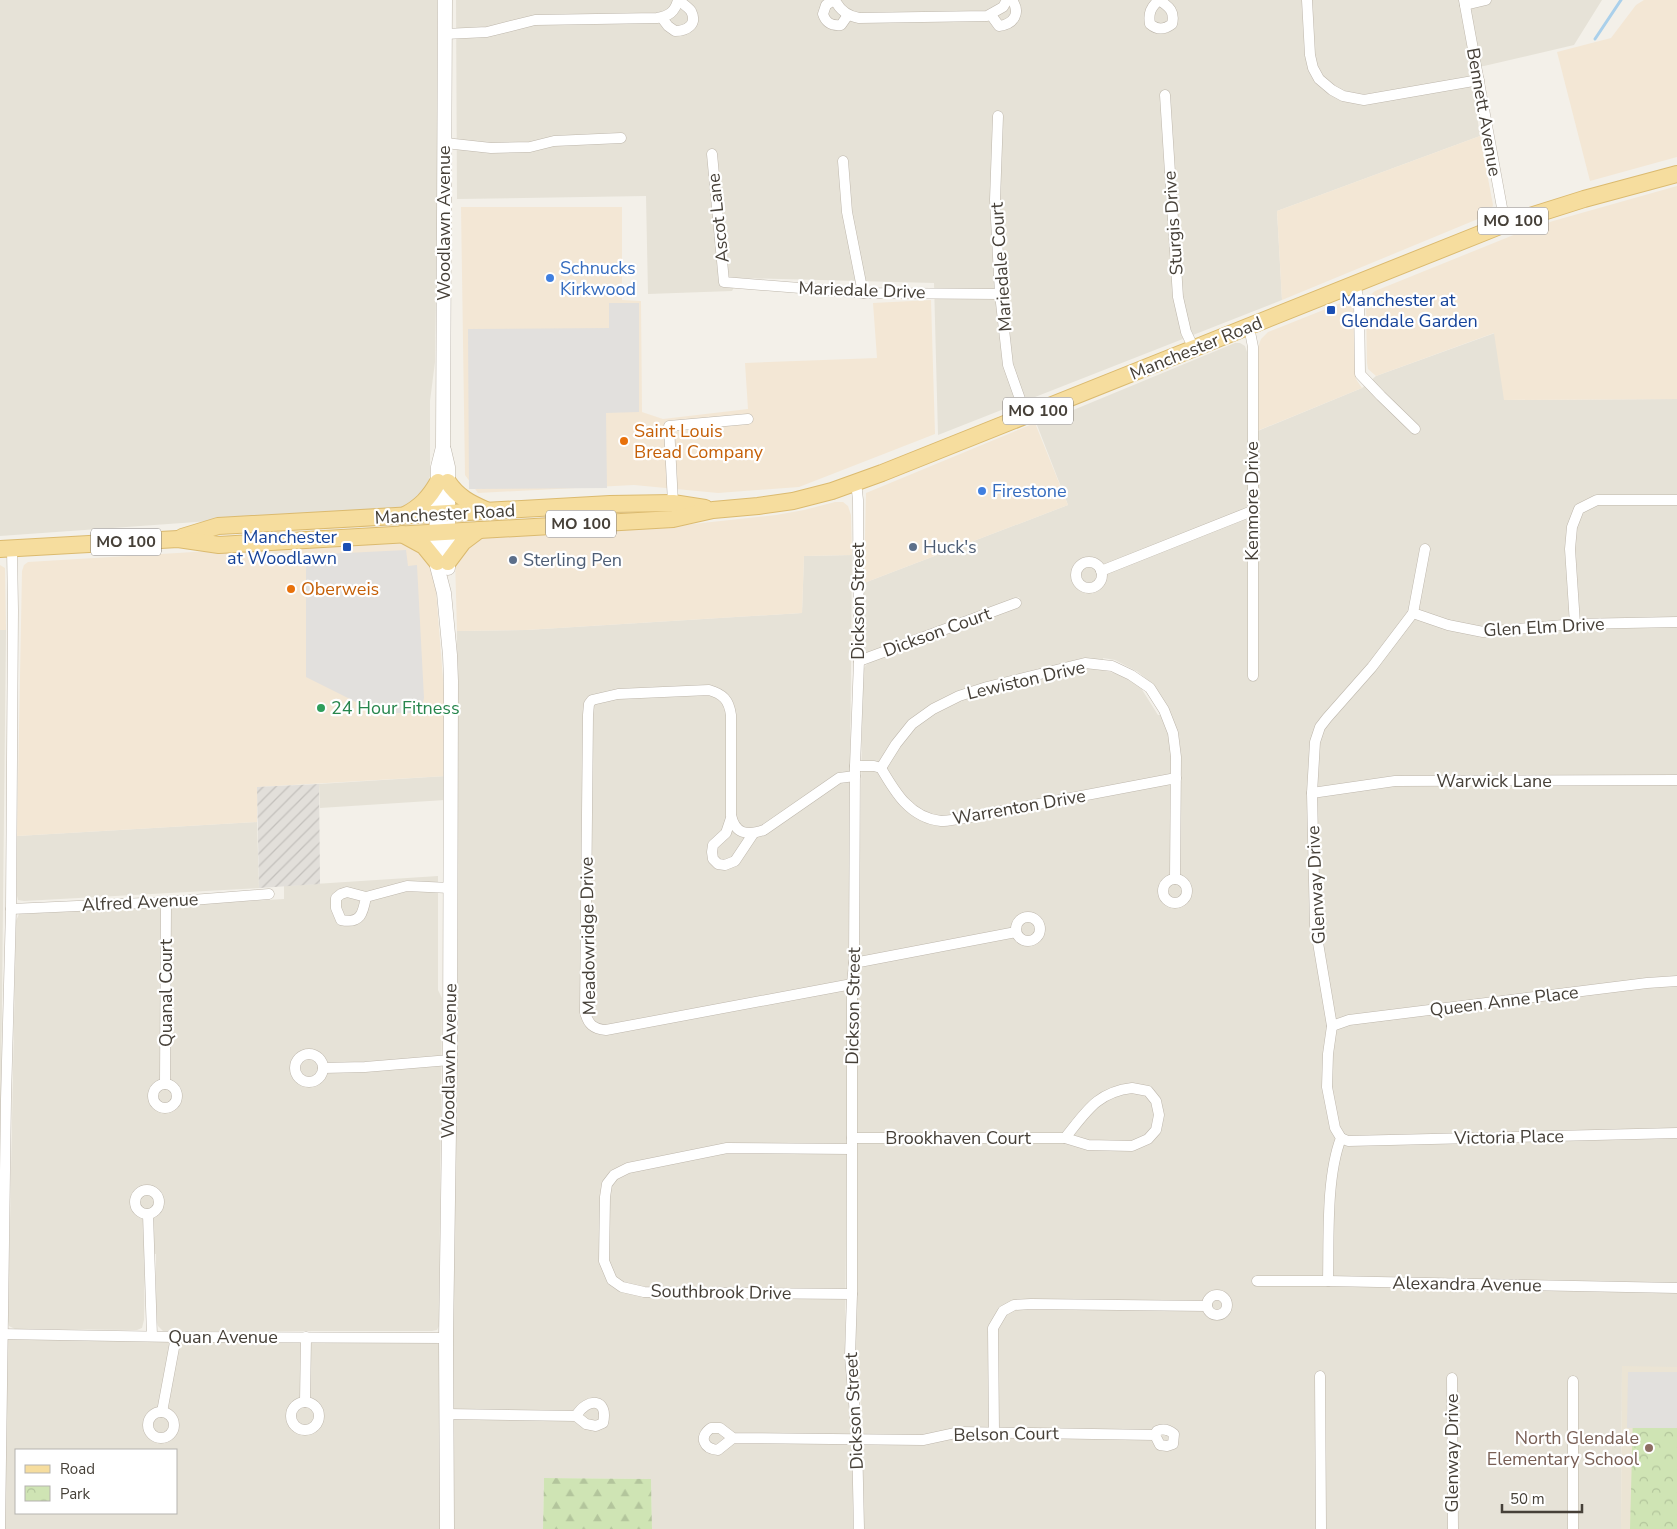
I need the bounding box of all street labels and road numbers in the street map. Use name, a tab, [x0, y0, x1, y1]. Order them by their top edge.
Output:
street label: Bennett Avenue	[1461, 46, 1507, 178]
street label: Woodlawn Avenue	[432, 145, 456, 301]
street label: Sturgis Drive	[1157, 170, 1189, 276]
street label: Ascot Lane	[701, 172, 735, 264]
street label: Mariedale Court	[984, 201, 1017, 332]
road number: MO 100	[1478, 208, 1548, 235]
street label: Mariedale Drive	[798, 276, 926, 304]
street label: Manchester Road	[1126, 311, 1266, 385]
road number: MO 100	[1003, 398, 1073, 424]
street label: Kenmore Drive	[1240, 441, 1264, 561]
street label: Manchester Road	[374, 498, 516, 530]
road number: MO 100	[546, 510, 616, 538]
road number: MO 100	[91, 528, 161, 556]
street label: Dickson Street	[846, 542, 870, 660]
street label: Dickson Court	[880, 601, 995, 663]
street label: Glen Elm Drive	[1483, 612, 1605, 642]
street label: Lewiston Drive	[964, 655, 1088, 705]
street label: Warwick Lane	[1436, 769, 1552, 793]
street label: Warrenton Drive	[951, 783, 1087, 831]
street label: Glenway Drive	[1301, 825, 1331, 945]
street label: Meadowridge Drive	[575, 857, 601, 1015]
street label: Alfred Avenue	[81, 887, 199, 917]
street label: Quanal Court	[154, 938, 178, 1047]
street label: Dickson Street	[840, 946, 866, 1065]
street label: Queen Anne Place	[1428, 980, 1580, 1022]
street label: Woodlawn Avenue	[436, 983, 462, 1139]
street label: Victoria Place	[1453, 1124, 1564, 1150]
street label: Brookhaven Court	[885, 1126, 1031, 1150]
street label: Alexandra Avenue	[1392, 1271, 1542, 1297]
street label: Southbrook Drive	[650, 1279, 792, 1305]
street label: Quan Avenue	[168, 1325, 278, 1349]
street label: Dickson Street	[839, 1351, 869, 1470]
street label: Glenway Drive	[1440, 1394, 1464, 1513]
street label: Belson Court	[953, 1421, 1060, 1447]

